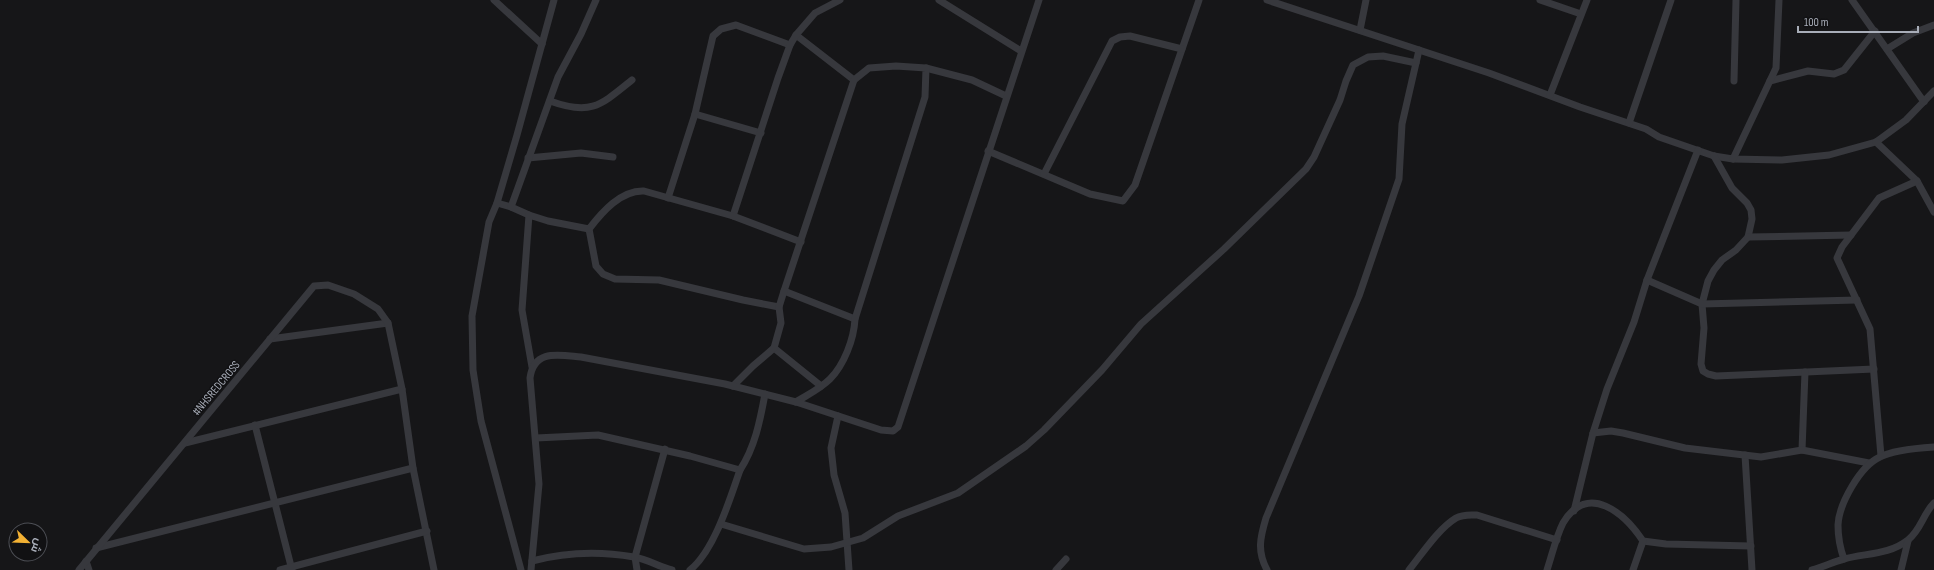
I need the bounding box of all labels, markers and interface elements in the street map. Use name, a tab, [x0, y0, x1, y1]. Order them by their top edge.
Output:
scale bar	[1798, 8, 1918, 34]
text: 100 m	[1804, 15, 1829, 30]
street label: #NHSREDCROSS	[189, 358, 243, 419]
north arrow	[8, 522, 48, 562]
text: ش	[28, 537, 45, 555]

